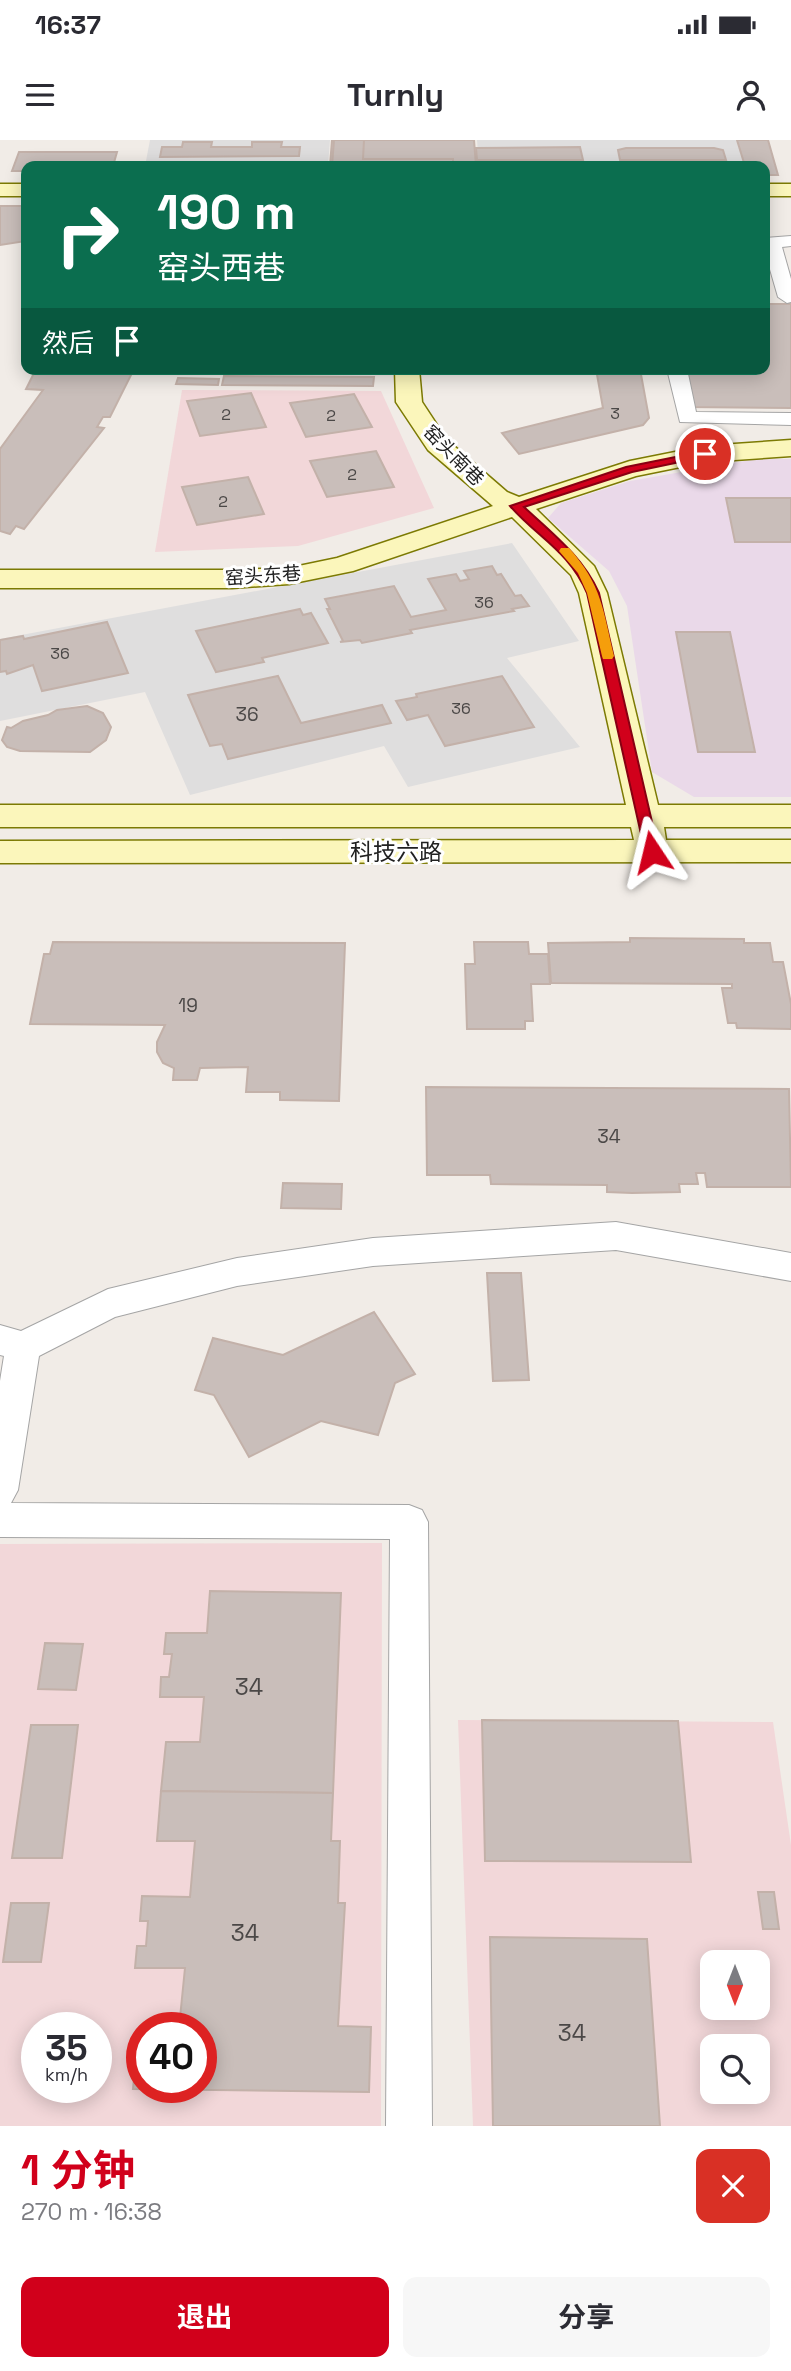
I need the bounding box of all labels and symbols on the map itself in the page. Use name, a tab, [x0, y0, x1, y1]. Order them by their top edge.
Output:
house number: 3	[610, 403, 620, 424]
house number: 2	[221, 404, 231, 425]
house number: 2	[326, 405, 336, 426]
street label: 窑头南巷	[418, 420, 489, 491]
pin	[675, 424, 735, 484]
house number: 2	[347, 464, 357, 485]
house number: 2	[218, 491, 228, 512]
street label: 窑头东巷	[224, 560, 302, 591]
house number: 36	[474, 592, 494, 613]
house number: 36	[50, 643, 70, 664]
house number: 36	[451, 698, 471, 719]
house number: 36	[235, 702, 259, 727]
position arrow	[615, 815, 689, 889]
street label: 科技六路	[350, 837, 442, 867]
house number: 19	[178, 993, 198, 1018]
house number: 34	[597, 1124, 621, 1149]
house number: 34	[235, 1672, 263, 1702]
house number: 34	[231, 1918, 259, 1948]
north arrow	[700, 1950, 770, 2020]
speed limit sign: 40	[126, 2012, 217, 2103]
house number: 34	[558, 2018, 586, 2048]

